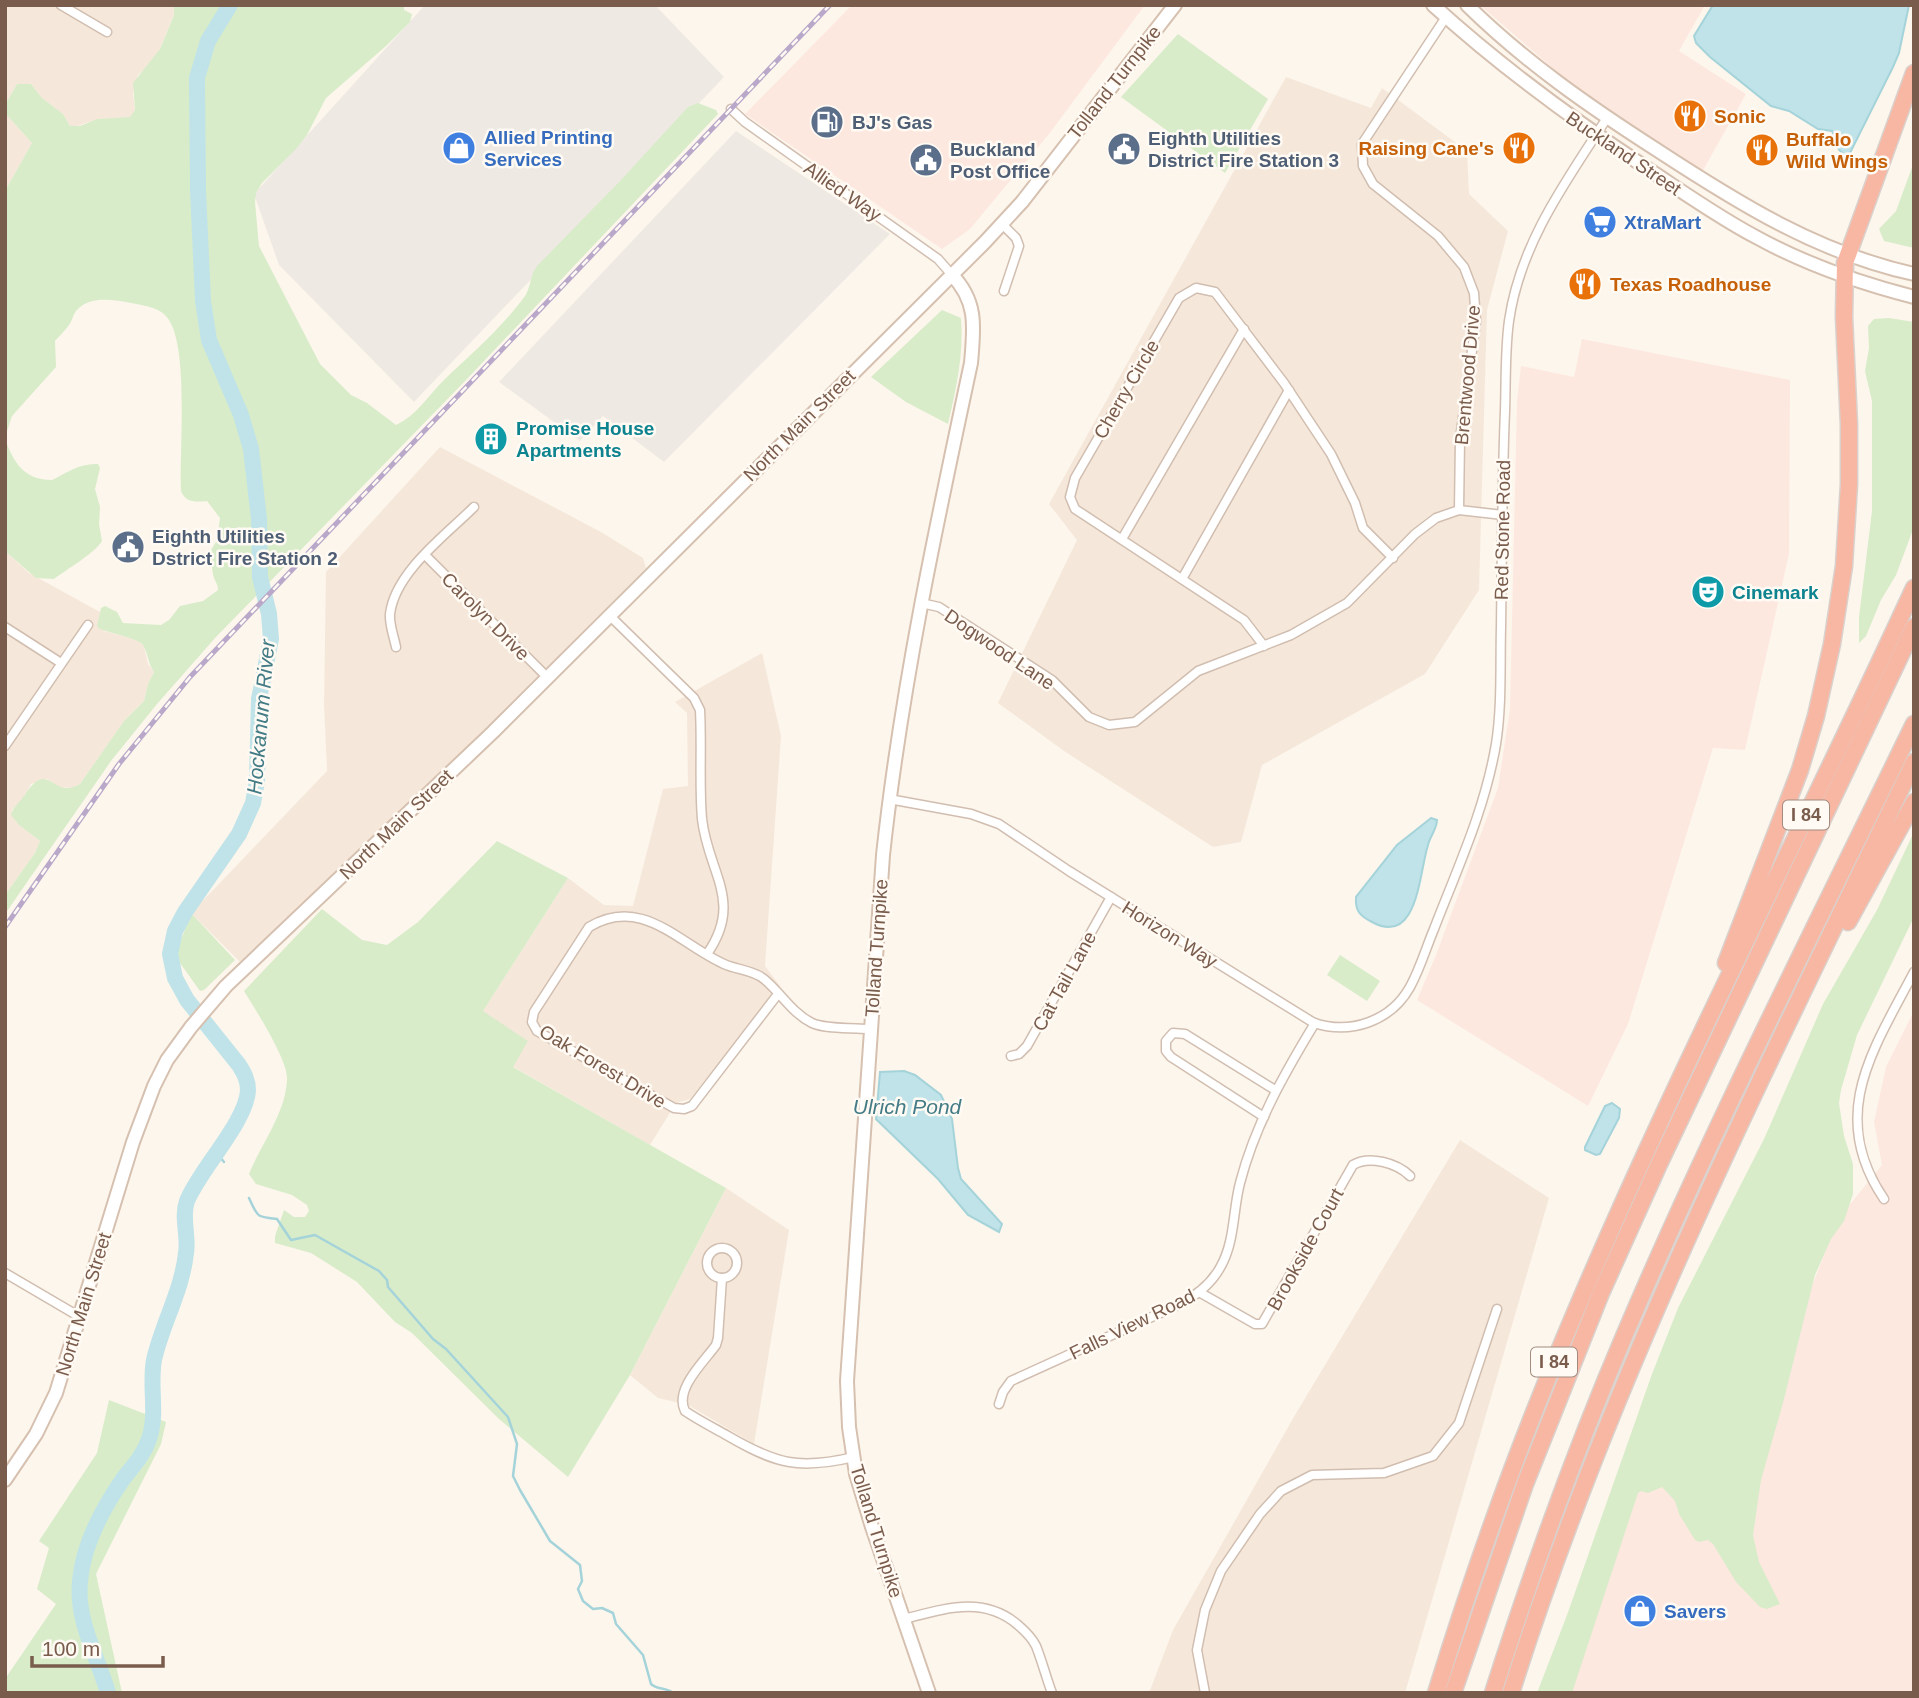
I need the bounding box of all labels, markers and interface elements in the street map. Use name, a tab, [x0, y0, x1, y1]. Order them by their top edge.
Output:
street label: Tolland Turnpike	[1064, 21, 1165, 143]
restaurant icon: Sonic	[1671, 97, 1709, 135]
fuel station icon: BJ's Gas	[808, 103, 846, 141]
place label: Sonic	[1714, 106, 1766, 127]
street label: Buckland Street	[1562, 107, 1686, 200]
place label: BJ's Gas	[852, 112, 933, 133]
place label: Allied Printing Services	[484, 127, 613, 170]
place label: Eighth Utilities District Fire Station 3	[1148, 128, 1339, 171]
shop icon: Allied Printing Services	[440, 129, 478, 167]
restaurant icon: Raising Cane's	[1500, 129, 1538, 167]
place label: Buffalo Wild Wings	[1786, 129, 1888, 172]
public building icon: Eighth Utilities District Fire Station 3	[1105, 130, 1143, 168]
restaurant icon: Buffalo Wild Wings	[1743, 131, 1781, 169]
place label: Raising Cane's	[1359, 138, 1494, 159]
place label: Buckland Post Office	[950, 139, 1050, 182]
public building icon: Buckland Post Office	[907, 141, 945, 179]
street label: Allied Way	[800, 157, 886, 226]
supermarket icon: XtraMart	[1581, 203, 1619, 241]
place label: XtraMart	[1624, 212, 1702, 233]
restaurant icon: Texas Roadhouse	[1566, 265, 1604, 303]
place label: Texas Roadhouse	[1610, 274, 1771, 295]
street label: Brentwood Drive	[1451, 304, 1484, 446]
street label: Cherry Circle	[1090, 336, 1163, 443]
street label: North Main Street	[739, 365, 860, 485]
place label: Promise House Apartments	[516, 418, 654, 461]
building icon: Promise House Apartments	[472, 420, 510, 458]
street label: Red Stone Road	[1491, 460, 1514, 600]
place label: Eighth Utilities Dstrict Fire Station 2	[152, 526, 338, 569]
public building icon: Eighth Utilities Dstrict Fire Station 2	[109, 528, 147, 566]
street label: Carolyn Drive	[438, 568, 534, 664]
theatre icon: Cinemark	[1689, 573, 1727, 611]
place label: Cinemark	[1732, 582, 1819, 603]
street label: Dogwood Lane	[941, 605, 1059, 694]
water label: Hockanum River	[242, 638, 279, 795]
street label: North Main Street	[335, 765, 458, 884]
road number: I 84	[1783, 800, 1829, 830]
street label: Tolland Turnpike	[861, 878, 892, 1018]
street label: Horizon Way	[1118, 897, 1222, 972]
street label: Cat Tail Lane	[1028, 928, 1100, 1035]
street label: Oak Forest Drive	[536, 1020, 670, 1112]
water label: Ulrich Pond	[853, 1095, 963, 1118]
street label: Brookside Court	[1263, 1184, 1348, 1314]
street label: North Main Street	[52, 1229, 115, 1378]
street label: Falls View Road	[1066, 1285, 1198, 1364]
road number: I 84	[1531, 1348, 1577, 1377]
street label: Tolland Turnpike	[846, 1462, 907, 1600]
shop icon: Savers	[1621, 1592, 1659, 1630]
place label: Savers	[1664, 1601, 1726, 1622]
scale bar	[32, 1624, 163, 1668]
text: 100 m	[42, 1637, 100, 1660]

